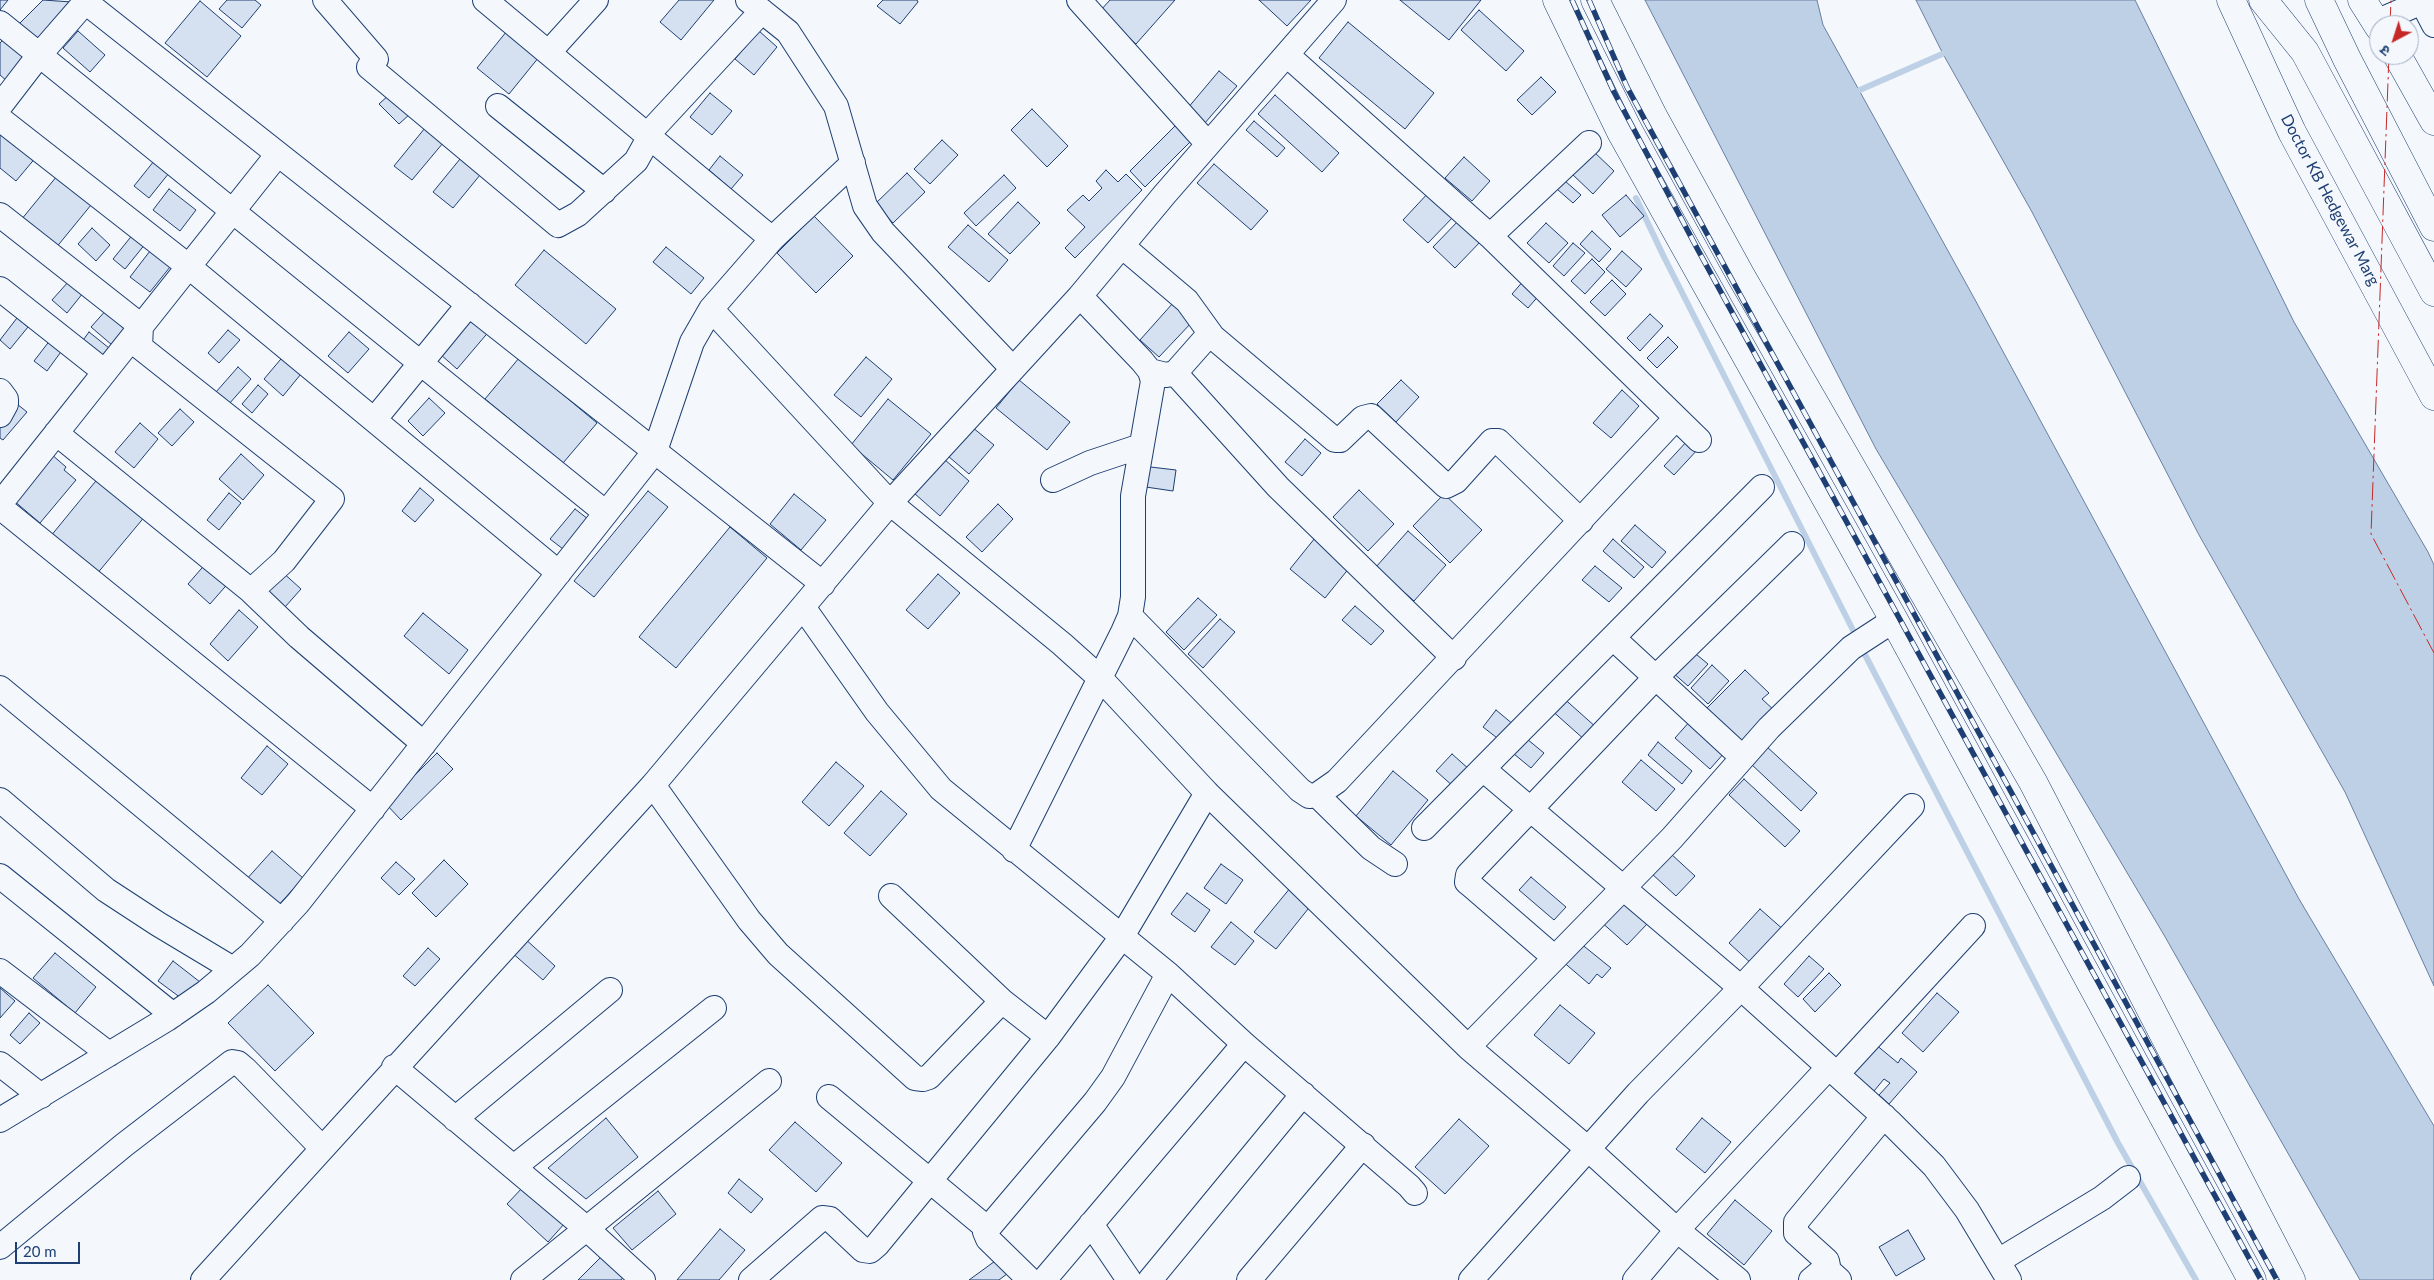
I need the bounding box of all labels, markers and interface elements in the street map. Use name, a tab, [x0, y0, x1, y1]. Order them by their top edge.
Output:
north arrow	[2369, 15, 2419, 65]
text: उ	[2376, 42, 2393, 60]
street label: Doctor KB Hedgewar Marg	[2277, 111, 2383, 289]
scale bar	[18, 1232, 82, 1264]
text: 20 m	[23, 1242, 57, 1260]

